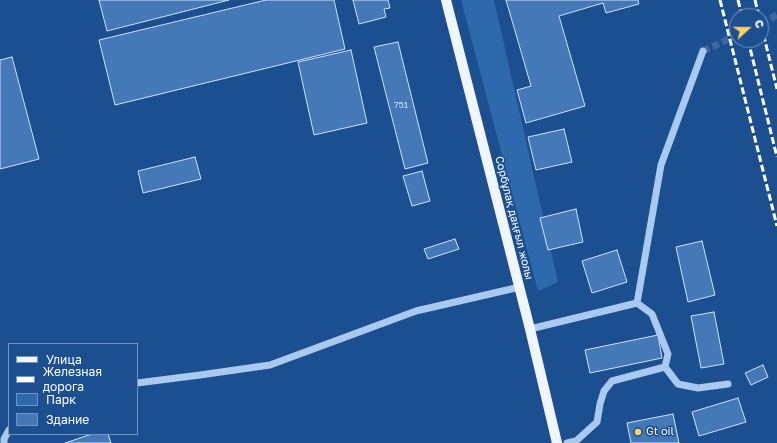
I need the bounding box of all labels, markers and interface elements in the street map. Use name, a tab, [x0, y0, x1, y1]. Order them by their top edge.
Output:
north arrow	[729, 8, 769, 48]
text: С	[752, 18, 767, 30]
house number: 751	[394, 100, 408, 110]
street label: Сорбұлақ даңғыл жолы	[492, 155, 536, 281]
legend	[8, 343, 138, 435]
text: Улица	[46, 352, 82, 367]
text: Железная дорога	[43, 364, 102, 394]
text: Парк	[46, 392, 76, 407]
text: Здание	[46, 412, 89, 427]
place label: Gt oil	[646, 425, 674, 439]
marker: Gt oil	[633, 427, 643, 437]

